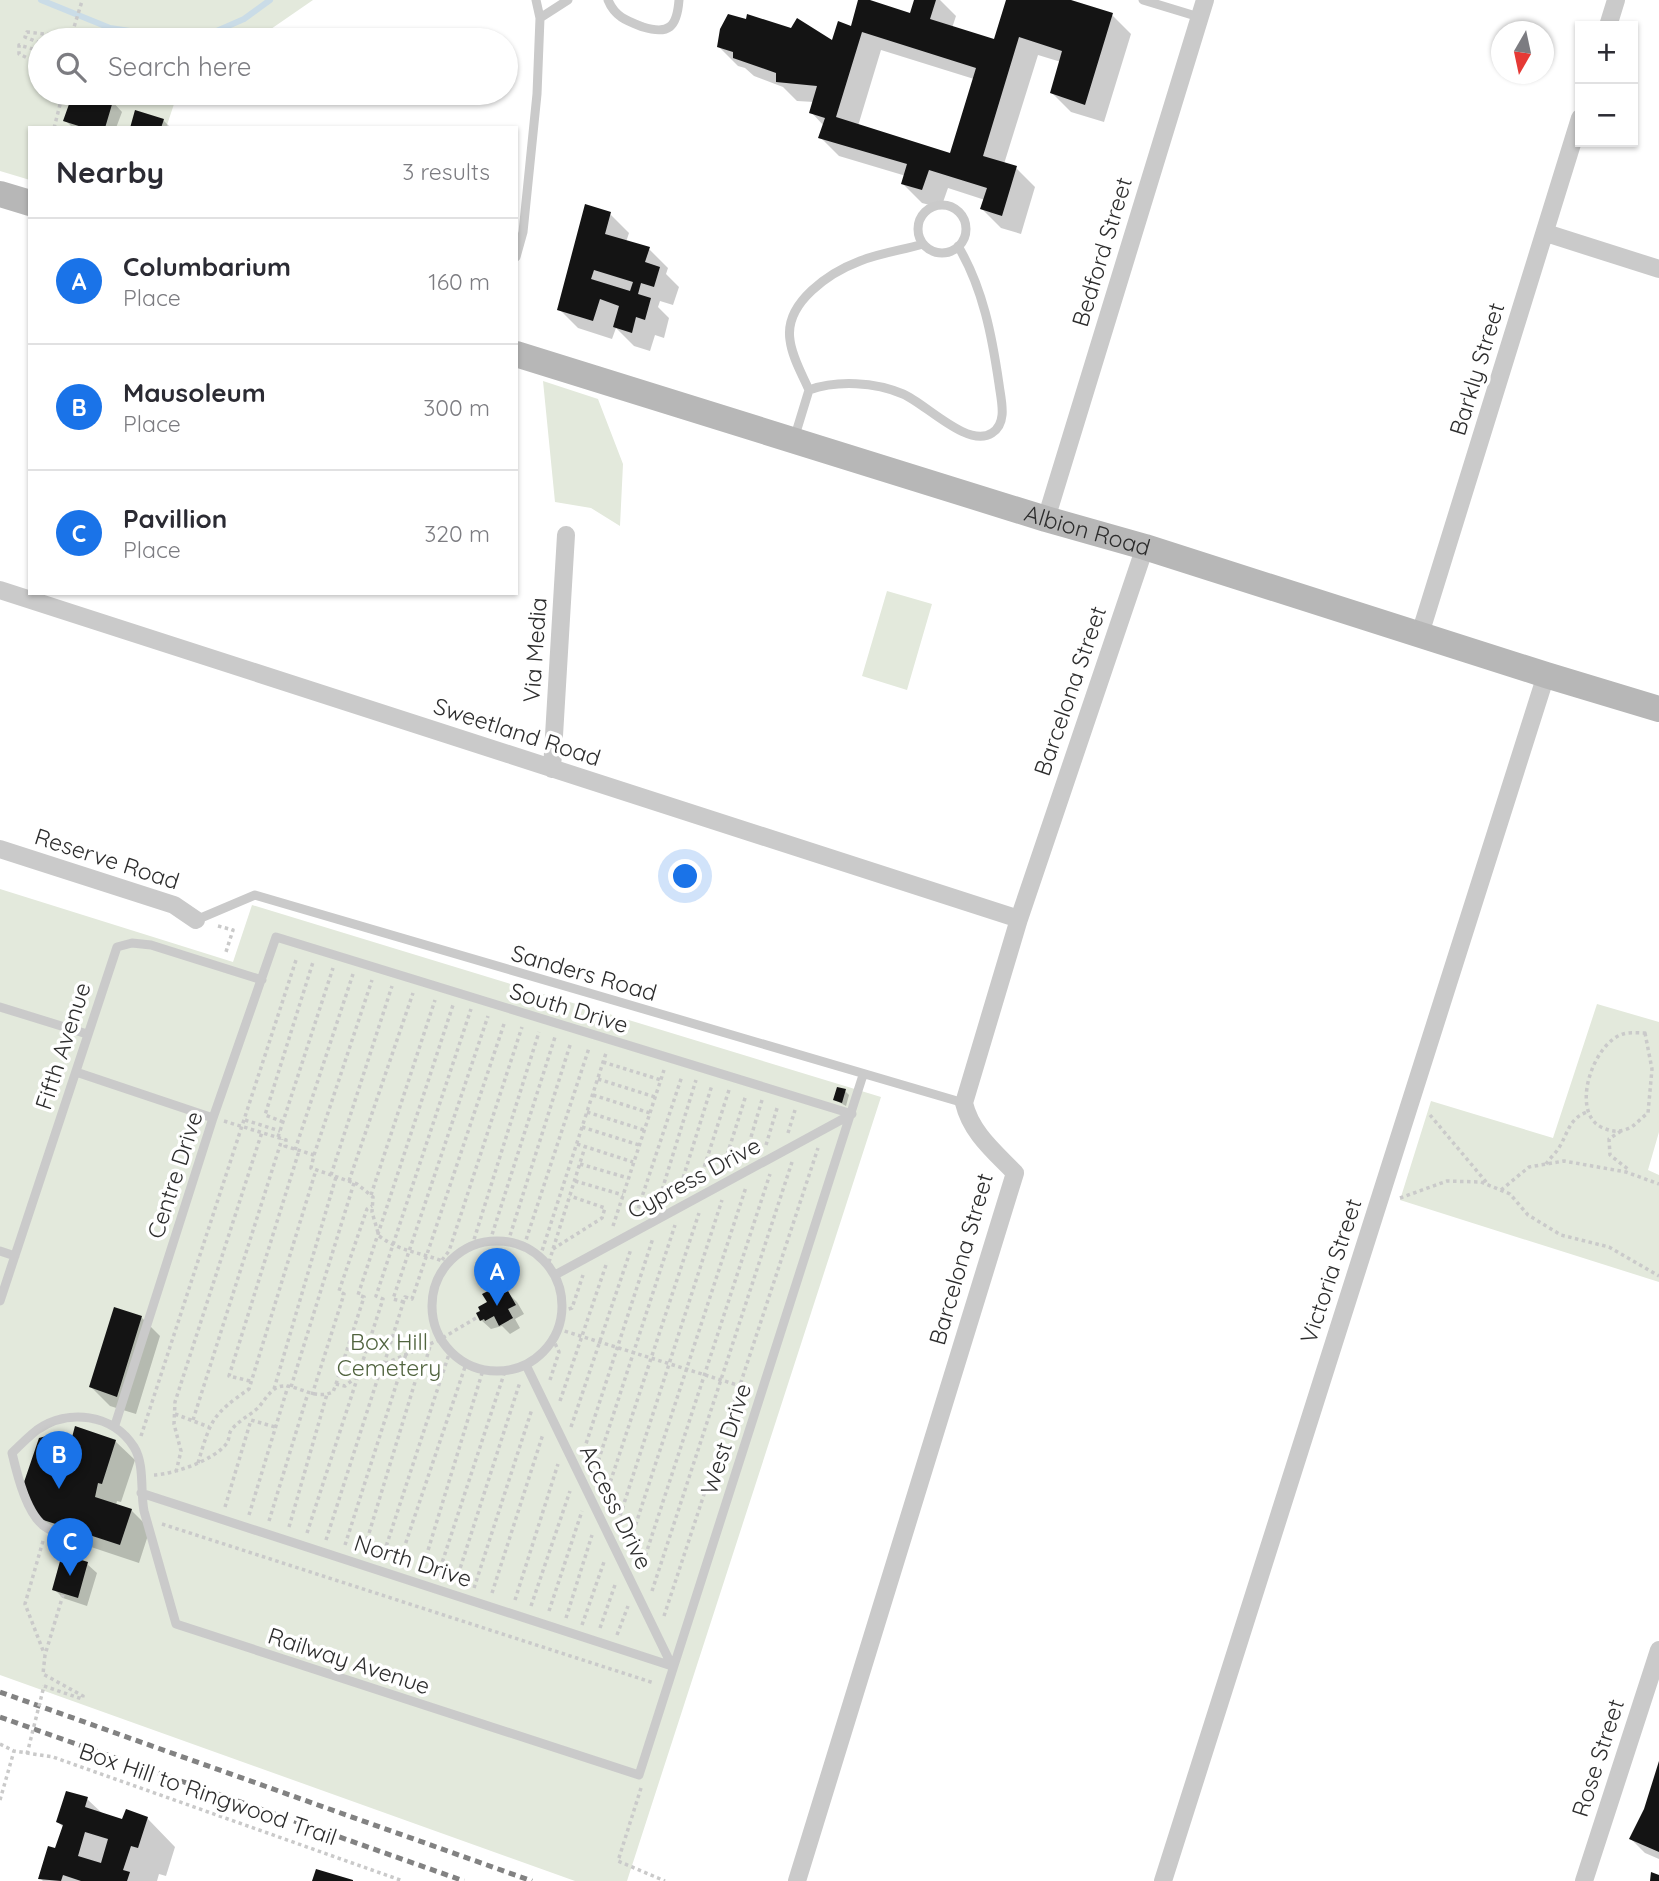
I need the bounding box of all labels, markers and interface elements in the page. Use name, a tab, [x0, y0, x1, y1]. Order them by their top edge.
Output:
north arrow	[1491, 21, 1554, 84]
map controls	[1575, 21, 1638, 147]
button: +	[1575, 21, 1638, 84]
search box	[28, 28, 518, 105]
icon: search	[52, 48, 90, 86]
text: Search here	[108, 50, 252, 83]
button: −	[1575, 84, 1638, 147]
text: Nearby	[56, 153, 164, 191]
text: 3 results	[402, 157, 490, 186]
street label: Bedford Street	[1065, 173, 1138, 330]
text: Columbarium	[123, 250, 291, 283]
text: A	[72, 267, 86, 296]
text: 160 m	[428, 267, 490, 296]
text: Place	[123, 283, 181, 312]
street label: Barkly Street	[1443, 299, 1510, 439]
text: Mausoleum	[123, 376, 266, 409]
text: B	[71, 393, 87, 422]
text: 300 m	[423, 393, 490, 422]
text: Place	[123, 409, 181, 438]
street label: Albion Road	[1021, 498, 1154, 562]
text: Pavillion	[123, 502, 227, 535]
text: C	[72, 519, 86, 548]
text: 320 m	[424, 519, 490, 548]
text: Place	[123, 535, 181, 564]
street label: Via Media	[516, 596, 553, 703]
street label: Barcelona Street	[1027, 602, 1112, 779]
street label: Sweetland Road	[430, 691, 604, 772]
street label: Reserve Road	[31, 821, 183, 896]
your location	[668, 859, 702, 893]
street label: Sanders Road	[508, 938, 660, 1007]
street label: South Drive	[506, 976, 632, 1039]
street label: Fifth Avenue	[28, 979, 97, 1113]
street label: Centre Drive	[140, 1108, 209, 1242]
street label: Cypress Drive	[622, 1130, 765, 1225]
street label: Barcelona Street	[922, 1169, 999, 1348]
street label: Victoria Street	[1293, 1195, 1368, 1347]
pin: A	[474, 1248, 520, 1306]
park label: Box Hill Cemetery	[337, 1327, 441, 1382]
street label: West Drive	[694, 1380, 757, 1498]
pin: B	[36, 1431, 82, 1489]
street label: Access Drive	[574, 1440, 659, 1574]
pin: C	[47, 1518, 93, 1576]
street label: North Drive	[351, 1528, 476, 1593]
street label: Railway Avenue	[264, 1621, 434, 1700]
street label: Rose Street	[1565, 1695, 1630, 1820]
street label: Box Hill to Ringwood Trail	[75, 1736, 341, 1851]

